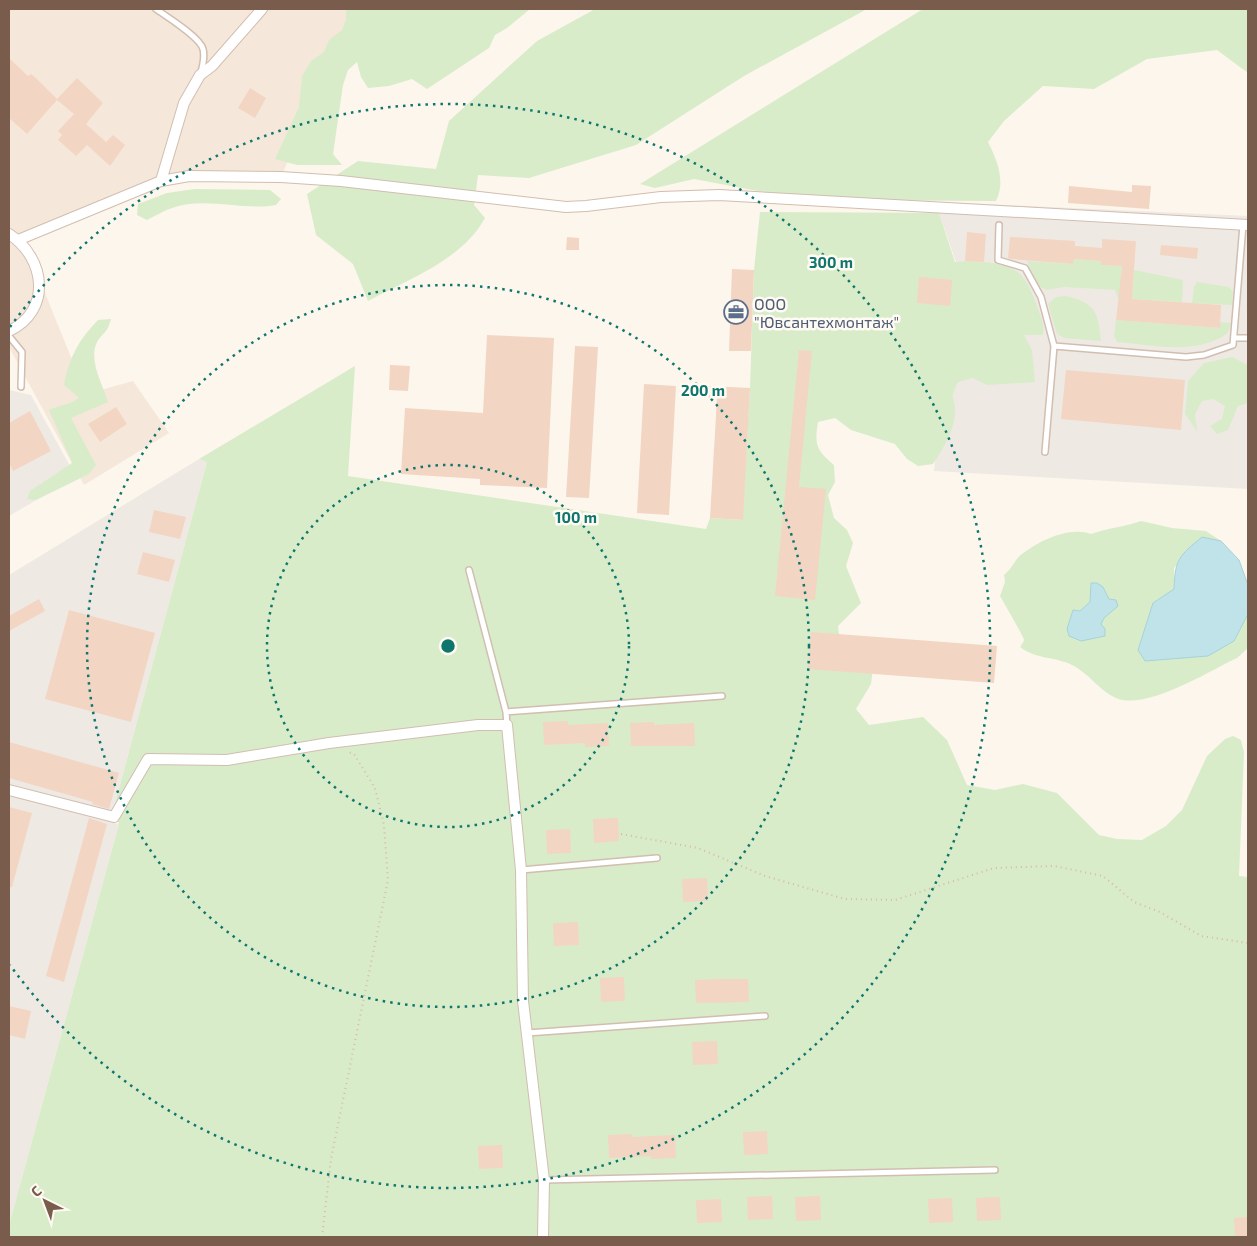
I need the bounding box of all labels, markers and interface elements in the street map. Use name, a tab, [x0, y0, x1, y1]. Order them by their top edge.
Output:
text: 300 m	[809, 253, 853, 271]
place label: ООО "Ювсантехмонтаж"	[754, 294, 899, 331]
office icon: ООО "Ювсантехмонтаж"	[723, 299, 749, 325]
text: 200 m	[681, 381, 725, 399]
text: 100 m	[555, 508, 597, 526]
centre of rings	[439, 637, 457, 655]
north arrow	[20, 1176, 70, 1226]
text: С	[27, 1182, 45, 1200]

